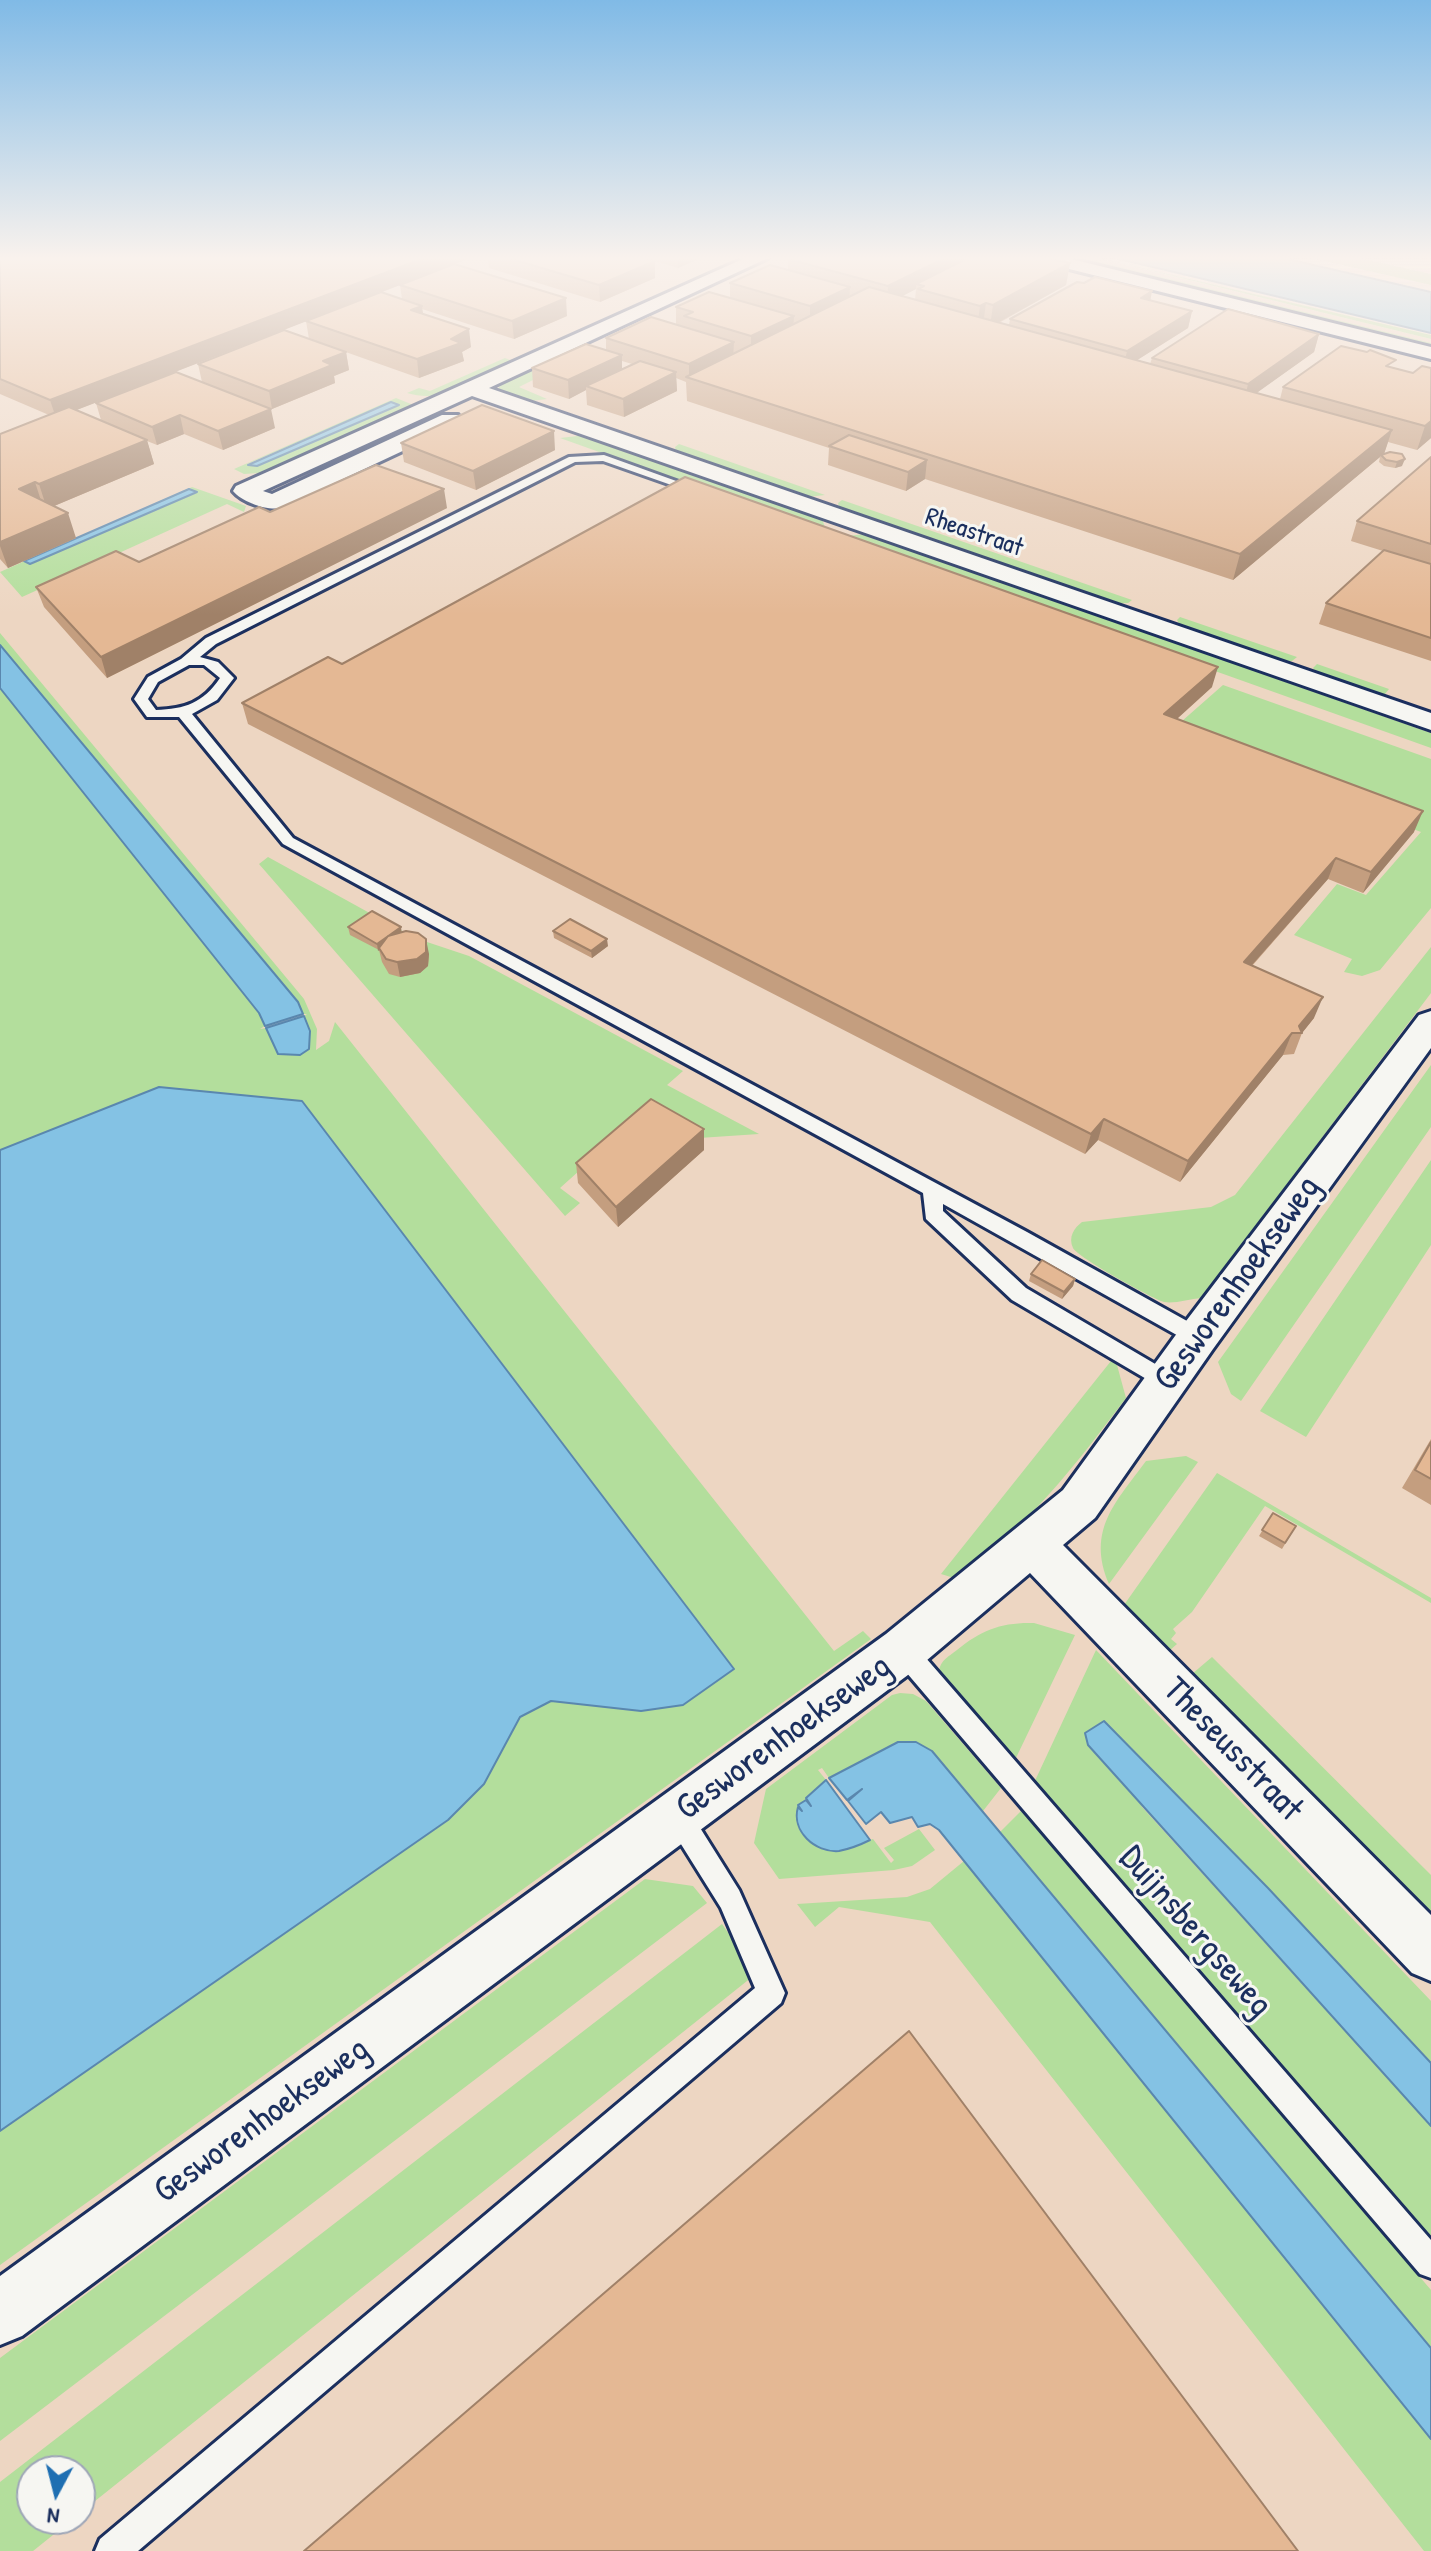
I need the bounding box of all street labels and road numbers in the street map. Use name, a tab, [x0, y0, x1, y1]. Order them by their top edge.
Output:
street label: Rheastraat	[921, 502, 1027, 564]
street label: Gesworenhoekseweg	[1146, 1168, 1330, 1400]
street label: Gesworenhoekseweg	[668, 1646, 900, 1830]
street label: Theseusstraat	[1153, 1669, 1311, 1831]
street label: Duijnsbergseweg	[1109, 1838, 1281, 2026]
street label: Gesworenhoekseweg	[146, 2029, 378, 2213]

